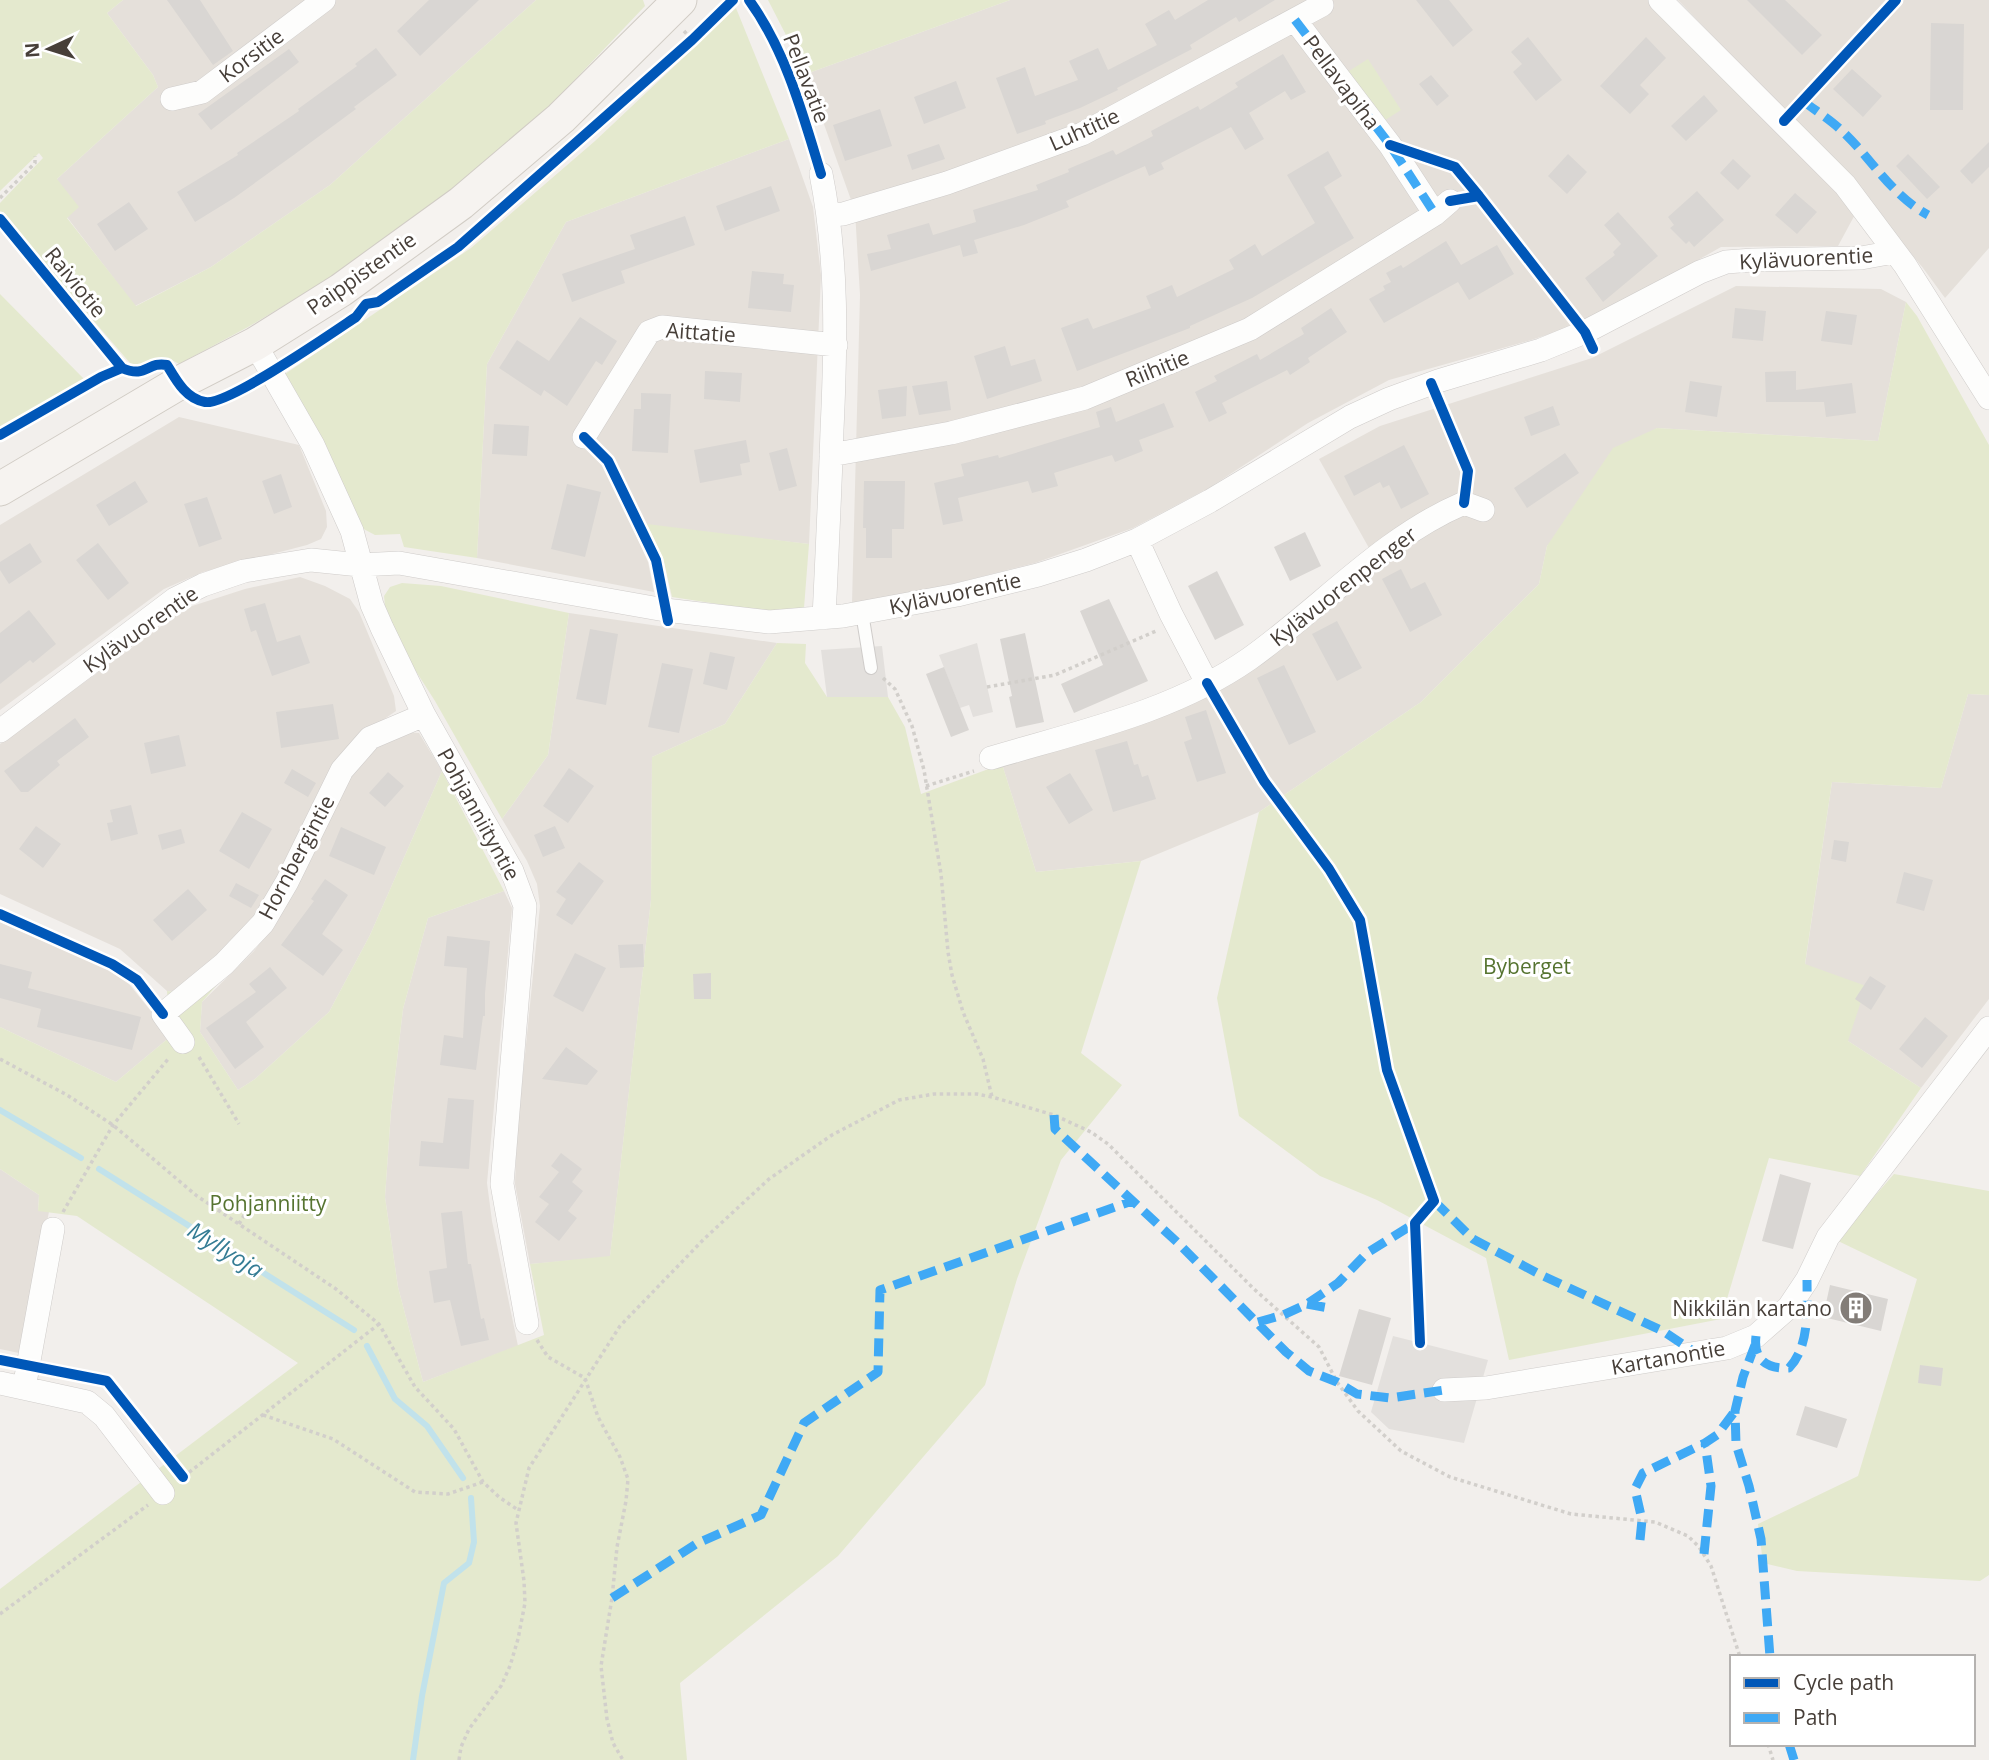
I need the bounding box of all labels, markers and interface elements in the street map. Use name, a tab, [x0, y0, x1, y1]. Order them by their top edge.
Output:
north arrow	[14, 14, 84, 84]
street label: Korsitie	[213, 22, 289, 88]
street label: Pellavatie	[777, 29, 837, 127]
street label: Pellavapiha	[1297, 29, 1387, 135]
text: N	[19, 42, 46, 59]
street label: Luhtitie	[1044, 101, 1124, 157]
street label: Paippistentie	[301, 225, 421, 321]
street label: Raiviotie	[39, 241, 113, 323]
street label: Kylävuorentie	[1738, 241, 1874, 275]
street label: Aittatie	[665, 316, 737, 348]
street label: Riihitie	[1121, 343, 1193, 393]
street label: Kylävuorenpenger	[1264, 520, 1422, 652]
street label: Kylävuorentie	[886, 565, 1024, 621]
street label: Kylävuorentie	[77, 579, 203, 679]
street label: Pohjanniityntie	[431, 743, 527, 885]
street label: Hornbergintie	[251, 790, 341, 924]
park label: Byberget	[1483, 952, 1571, 980]
park label: Pohjanniitty	[210, 1189, 327, 1217]
water label: Myllyoja	[182, 1213, 270, 1285]
building icon: Nikkilän kartano	[1837, 1289, 1875, 1327]
place label: Nikkilän kartano	[1672, 1294, 1832, 1322]
street label: Kartanontie	[1609, 1333, 1727, 1381]
legend	[1730, 1655, 1975, 1746]
text: Cycle path	[1793, 1668, 1894, 1696]
text: Path	[1793, 1703, 1838, 1731]

